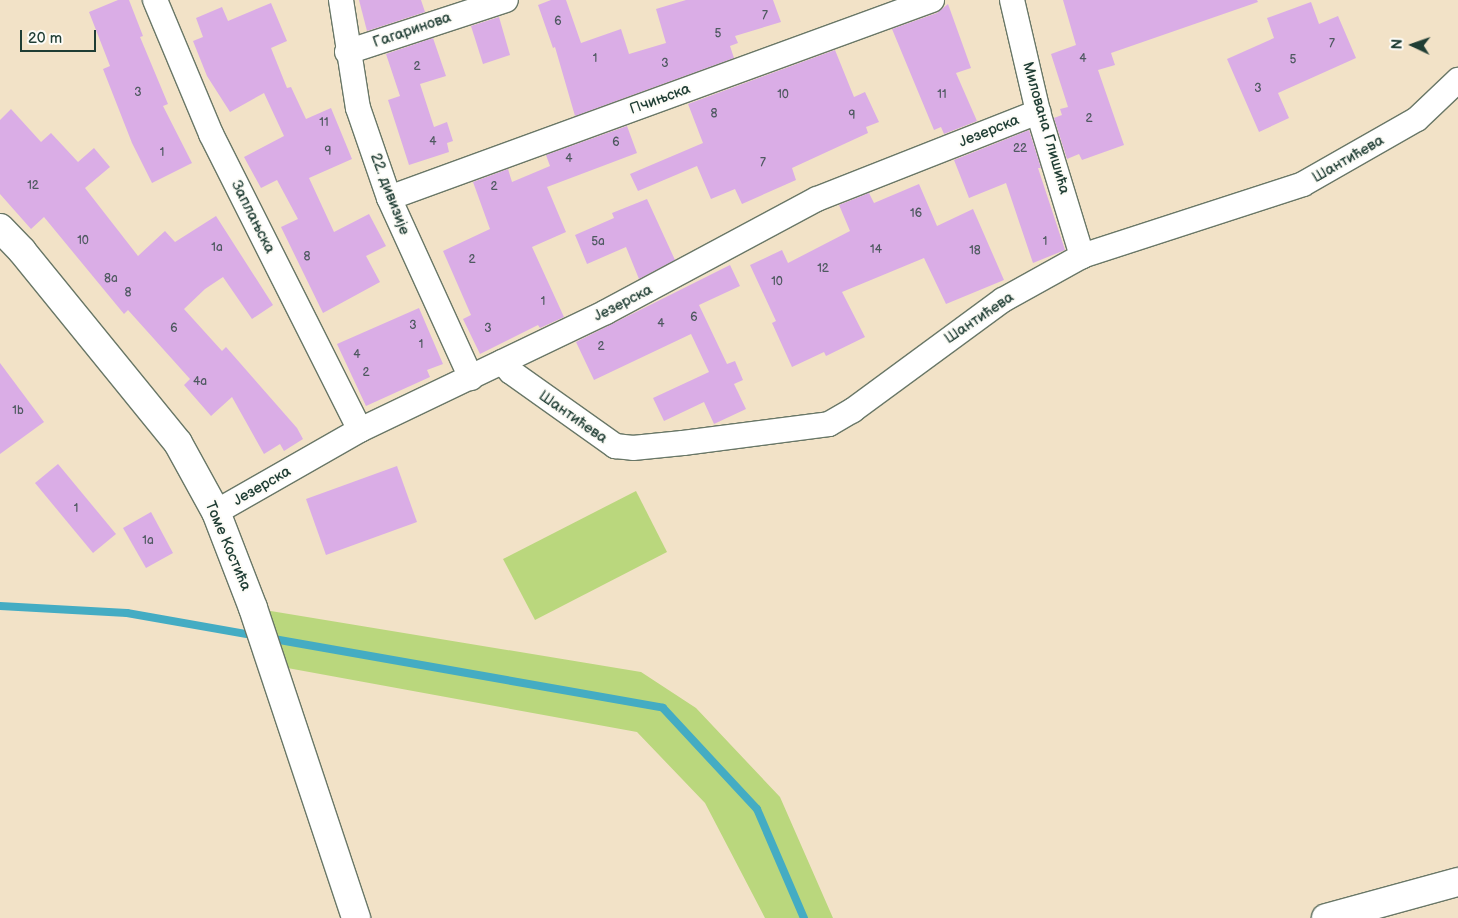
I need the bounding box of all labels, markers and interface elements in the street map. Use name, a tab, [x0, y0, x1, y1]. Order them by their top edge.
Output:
street label: Гагаринова	[371, 8, 453, 52]
house number: 7	[762, 9, 768, 23]
house number: 6	[554, 15, 562, 29]
scale bar	[22, 20, 99, 52]
north arrow	[1388, 20, 1438, 70]
house number: 5	[715, 27, 721, 41]
text: 20 m	[28, 29, 62, 48]
house number: 7	[1329, 37, 1335, 51]
text: N	[1389, 39, 1406, 50]
house number: 1	[593, 52, 597, 66]
house number: 4	[1079, 52, 1087, 66]
house number: 5	[1290, 53, 1296, 67]
house number: 3	[661, 57, 669, 71]
house number: 2	[413, 60, 421, 74]
street label: Милована Глишића	[1018, 60, 1074, 196]
street label: Пчињска	[627, 80, 693, 118]
house number: 3	[1254, 82, 1262, 96]
house number: 3	[134, 86, 142, 100]
house number: 10	[777, 88, 789, 102]
house number: 11	[937, 88, 947, 102]
house number: 8	[711, 107, 717, 121]
house number: 9	[849, 109, 855, 123]
street label: Језерска	[956, 111, 1022, 151]
house number: 2	[1085, 112, 1093, 126]
house number: 11	[319, 116, 329, 130]
street label: Шантићева	[1309, 131, 1387, 187]
house number: 4	[429, 135, 437, 149]
house number: 6	[612, 136, 620, 150]
house number: 22	[1013, 142, 1027, 156]
house number: 9	[325, 145, 331, 159]
house number: 1	[160, 146, 164, 160]
street label: 22. дивизије	[366, 151, 414, 237]
house number: 4	[565, 152, 573, 166]
house number: 7	[760, 156, 766, 170]
street label: Заплањска	[227, 178, 279, 256]
house number: 12	[27, 179, 39, 193]
house number: 2	[490, 180, 498, 194]
house number: 16	[910, 207, 922, 221]
house number: 10	[77, 234, 89, 248]
house number: 5a	[591, 235, 605, 249]
house number: 1	[1043, 235, 1047, 249]
house number: 1a	[211, 241, 223, 255]
house number: 14	[870, 243, 882, 257]
house number: 18	[969, 244, 981, 258]
house number: 8	[304, 250, 310, 264]
house number: 2	[468, 253, 476, 267]
house number: 12	[817, 262, 829, 276]
house number: 8a	[104, 272, 118, 286]
house number: 10	[771, 275, 783, 289]
street label: Језерска	[591, 281, 655, 325]
house number: 8	[125, 286, 131, 300]
street label: Шантићева	[941, 288, 1017, 348]
house number: 1	[541, 295, 545, 309]
house number: 6	[690, 311, 698, 325]
house number: 4	[657, 317, 665, 331]
house number: 3	[409, 319, 417, 333]
house number: 6	[170, 322, 178, 336]
house number: 3	[484, 322, 492, 336]
house number: 1	[419, 338, 423, 352]
house number: 2	[597, 340, 605, 354]
house number: 4	[353, 348, 361, 362]
house number: 2	[362, 366, 370, 380]
house number: 4a	[193, 375, 207, 389]
street label: Шантићева	[535, 387, 611, 447]
house number: 1b	[12, 404, 24, 418]
street label: Језерска	[230, 462, 294, 510]
street label: Томе Костића	[201, 499, 255, 593]
house number: 1	[74, 502, 78, 516]
house number: 1a	[142, 534, 154, 548]

